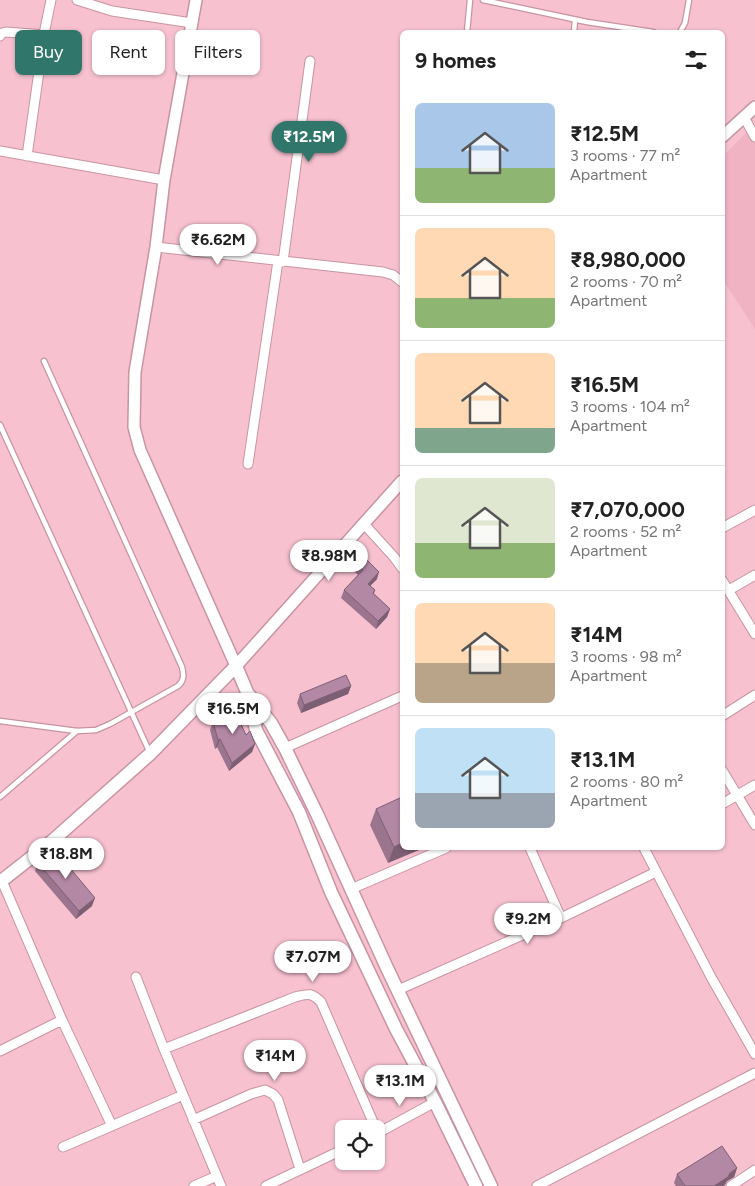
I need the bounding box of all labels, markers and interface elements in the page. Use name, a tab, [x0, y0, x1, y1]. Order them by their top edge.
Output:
chip: Buy	[15, 30, 82, 75]
chip: Rent	[92, 30, 165, 75]
chip: Filters	[175, 30, 260, 75]
icon: filters	[682, 46, 710, 74]
text: 9 homes	[415, 48, 496, 73]
pin: ₹12.5M	[268, 120, 350, 163]
text: ₹12.5M	[570, 121, 639, 146]
icon: home	[455, 123, 515, 183]
text: ₹12.5M	[283, 127, 335, 146]
text: 3 rooms · 77 m²	[570, 146, 680, 165]
text: Apartment	[570, 165, 647, 184]
pin: ₹6.62M	[177, 224, 259, 266]
text: ₹6.62M	[190, 230, 246, 249]
text: ₹8,980,000	[570, 247, 686, 272]
icon: home	[455, 248, 515, 308]
text: 2 rooms · 70 m²	[570, 272, 682, 291]
text: Apartment	[570, 291, 647, 310]
text: ₹16.5M	[570, 372, 639, 397]
icon: home	[455, 373, 515, 433]
text: 3 rooms · 104 m²	[570, 397, 690, 416]
text: Apartment	[570, 416, 647, 435]
text: ₹7,070,000	[570, 497, 685, 522]
icon: home	[455, 498, 515, 558]
text: 2 rooms · 52 m²	[570, 522, 681, 541]
pin: ₹8.98M	[288, 540, 370, 582]
text: Apartment	[570, 541, 647, 560]
text: ₹8.98M	[301, 546, 357, 565]
text: ₹14M	[570, 622, 623, 647]
icon: home	[455, 623, 515, 683]
text: 3 rooms · 98 m²	[570, 647, 682, 666]
text: Apartment	[570, 666, 647, 685]
pin: ₹16.5M	[192, 692, 274, 735]
text: ₹16.5M	[207, 699, 259, 718]
text: ₹13.1M	[570, 747, 635, 772]
icon: home	[455, 748, 515, 808]
text: 2 rooms · 80 m²	[570, 772, 683, 791]
text: Apartment	[570, 791, 647, 810]
pin: ₹18.8M	[25, 838, 107, 880]
text: ₹18.8M	[39, 844, 93, 863]
pin: ₹9.2M	[493, 902, 563, 945]
text: ₹9.2M	[505, 909, 551, 928]
pin: ₹7.07M	[272, 940, 354, 983]
text: ₹7.07M	[285, 947, 341, 966]
pin: ₹14M	[245, 1040, 305, 1082]
text: ₹14M	[255, 1046, 295, 1065]
pin: ₹13.1M	[359, 1064, 441, 1107]
text: ₹13.1M	[375, 1071, 425, 1090]
map controls	[335, 1120, 385, 1170]
button: locate	[335, 1120, 385, 1170]

